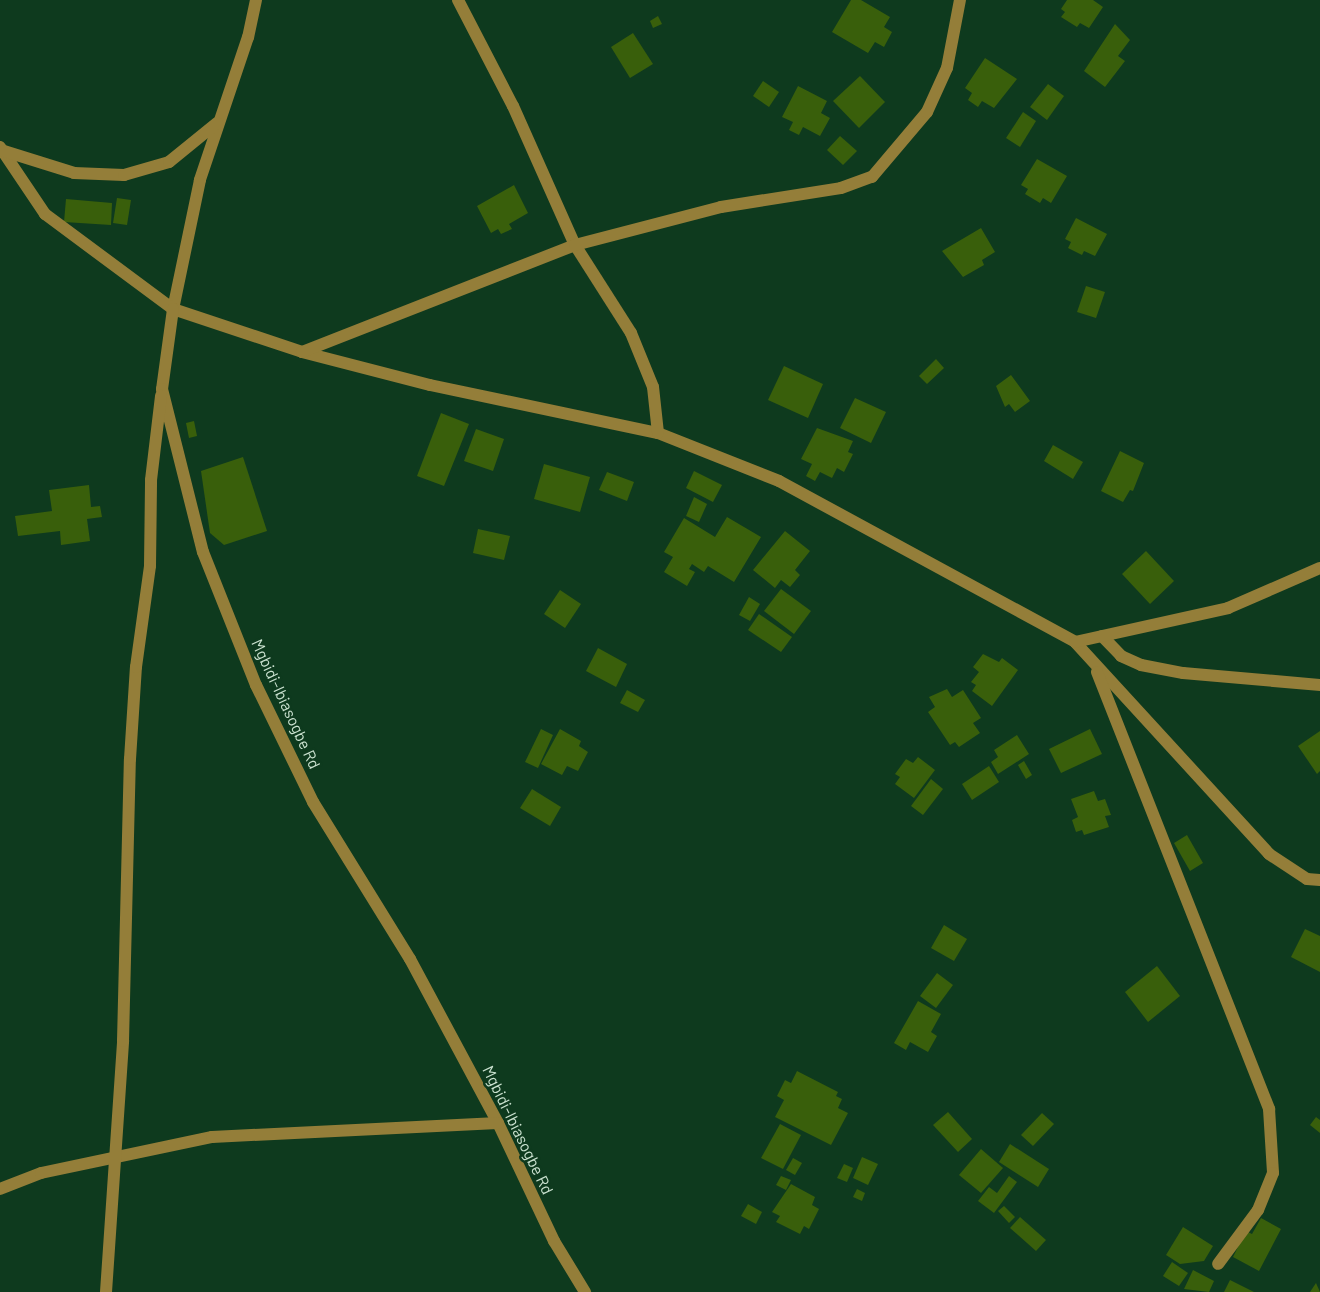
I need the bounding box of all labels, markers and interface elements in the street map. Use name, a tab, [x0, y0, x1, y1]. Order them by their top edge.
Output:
street label: Mgbidi-Ibiasogbe Rd	[248, 636, 324, 772]
street label: Mgbidi-Ibiasogbe Rd	[478, 1062, 558, 1198]

